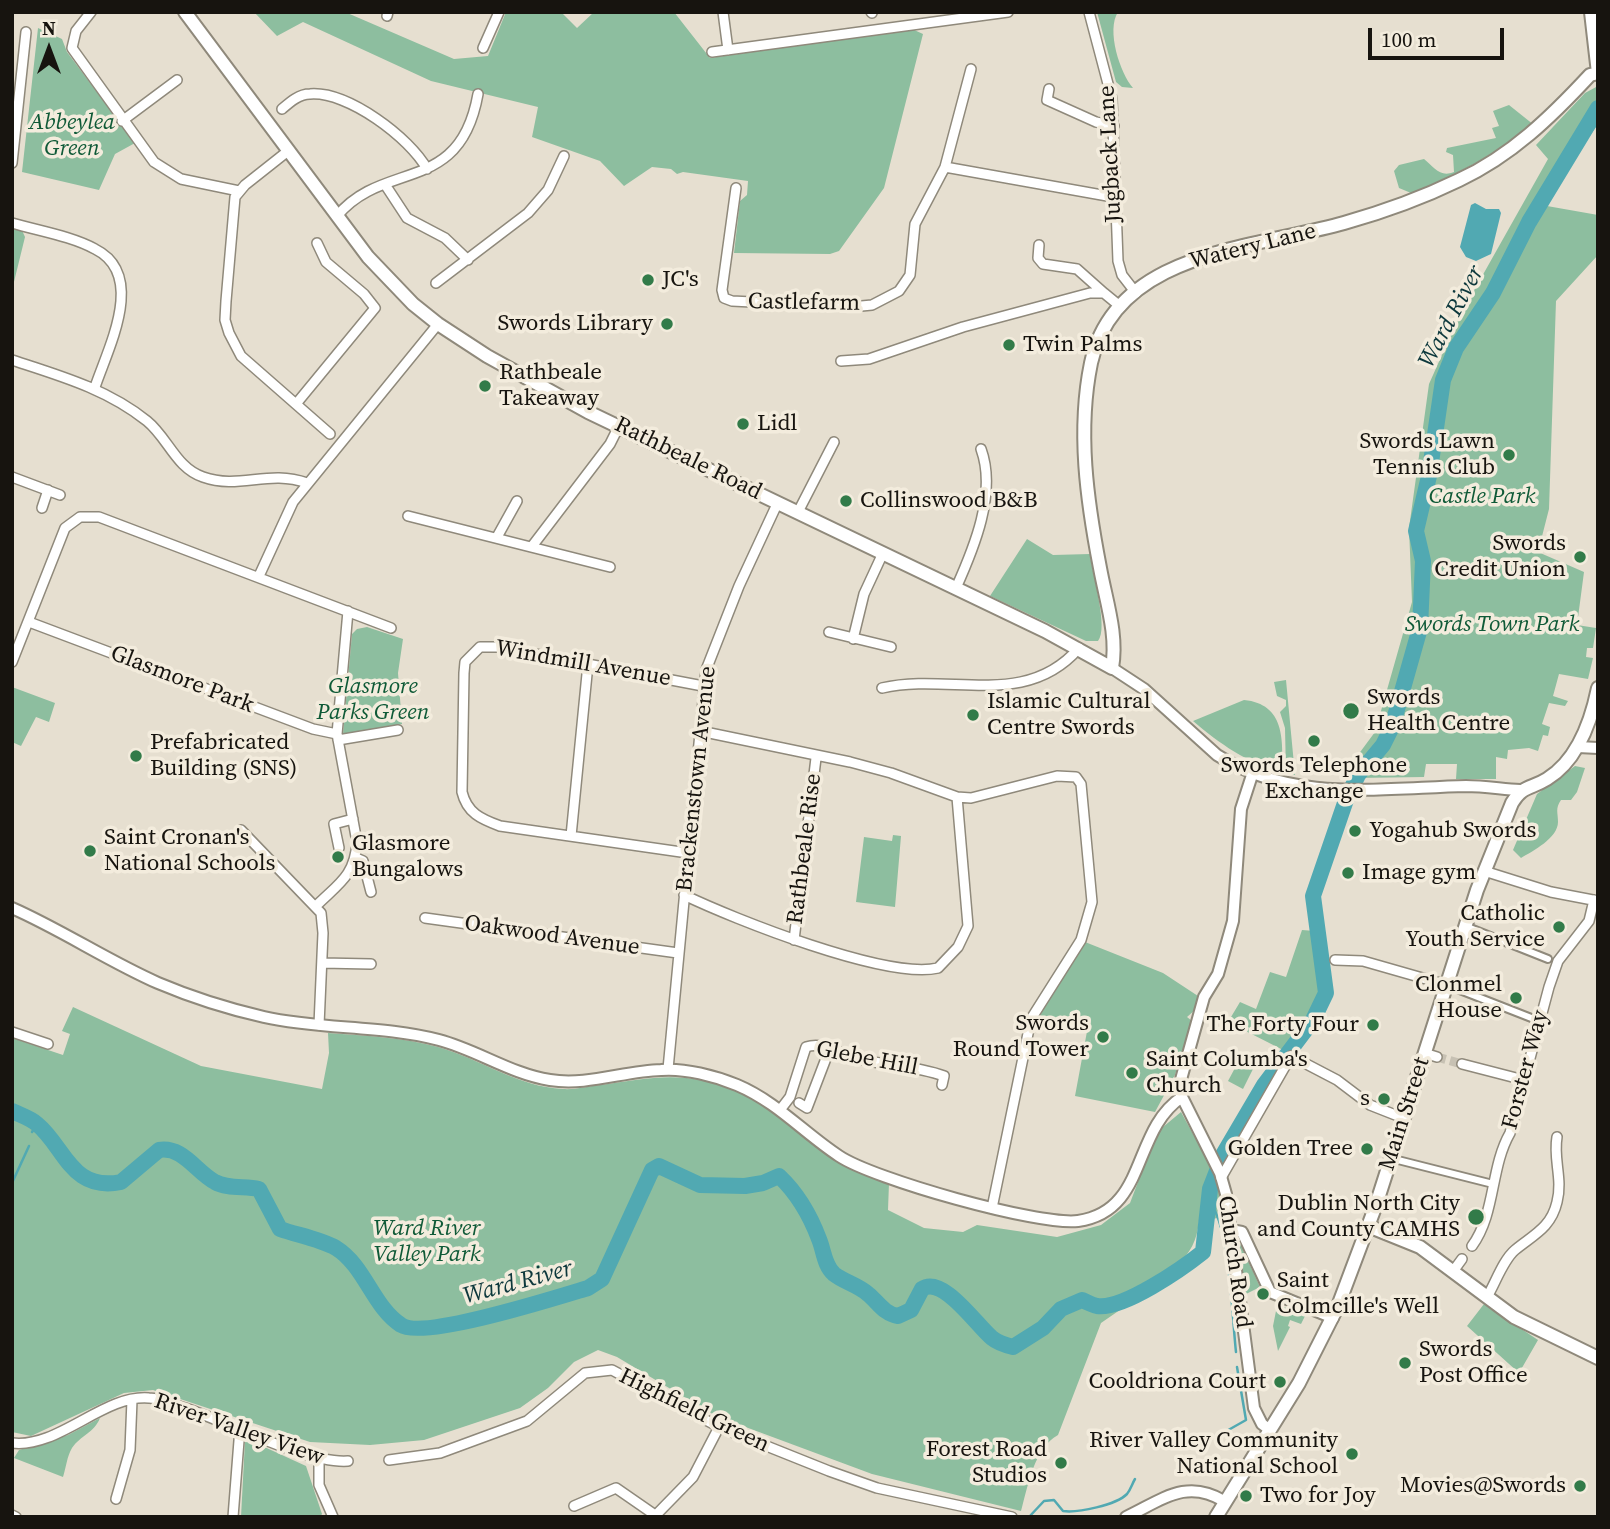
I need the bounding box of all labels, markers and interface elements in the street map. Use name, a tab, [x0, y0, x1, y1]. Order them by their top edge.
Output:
north arrow	[14, 14, 84, 84]
scale bar	[1372, 14, 1508, 58]
text: N	[42, 15, 56, 41]
text: 100 m	[1381, 25, 1436, 54]
street label: Jugback Lane	[1094, 85, 1128, 223]
park label: Abbeylea Green	[29, 109, 115, 163]
street label: Watery Lane	[1187, 218, 1319, 276]
water label: Ward River	[1413, 261, 1491, 373]
place label: JC's	[662, 266, 699, 294]
marker: JC's	[640, 272, 656, 288]
street label: Castlefarm	[748, 288, 860, 318]
place label: Swords Library	[497, 310, 653, 338]
marker: Swords Library	[659, 316, 675, 332]
place label: Twin Palms	[1023, 331, 1143, 359]
marker: Twin Palms	[1001, 337, 1017, 353]
place label: Rathbeale Takeaway	[499, 359, 602, 413]
marker: Rathbeale Takeaway	[477, 378, 493, 394]
place label: Lidl	[757, 410, 797, 438]
street label: Rathbeale Road	[610, 411, 766, 507]
marker: Lidl	[735, 416, 751, 432]
place label: Swords Lawn Tennis Club	[1360, 428, 1495, 482]
marker: Swords Lawn Tennis Club	[1501, 447, 1517, 463]
park label: Castle Park	[1429, 483, 1535, 511]
place label: Collinswood B&B	[860, 487, 1038, 515]
marker: Collinswood B&B	[838, 493, 854, 509]
place label: Swords Credit Union	[1434, 530, 1566, 584]
marker: Swords Credit Union	[1572, 549, 1588, 565]
park label: Swords Town Park	[1405, 611, 1579, 639]
street label: Windmill Avenue	[493, 635, 673, 693]
street label: Glasmore Park	[107, 640, 257, 720]
street label: Brackenstown Avenue	[671, 665, 723, 893]
park label: Glasmore Parks Green	[317, 673, 429, 727]
place label: Swords Health Centre	[1367, 684, 1510, 738]
place label: Islamic Cultural Centre Swords	[987, 688, 1151, 742]
marker: Swords Health Centre	[1341, 701, 1361, 721]
marker: Islamic Cultural Centre Swords	[965, 707, 981, 723]
place label: Prefabricated Building (SNS)	[150, 729, 297, 783]
marker: Swords Telephone Exchange	[1306, 733, 1322, 749]
marker: Prefabricated Building (SNS)	[128, 748, 144, 764]
place label: Swords Telephone Exchange	[1221, 752, 1407, 806]
street label: Rathbeale Rise	[782, 772, 828, 926]
place label: Yogahub Swords	[1369, 817, 1537, 845]
marker: Yogahub Swords	[1347, 823, 1363, 839]
place label: Saint Cronan's National Schools	[104, 824, 276, 878]
place label: Glasmore Bungalows	[352, 830, 463, 884]
marker: Saint Cronan's National Schools	[82, 843, 98, 859]
marker: Glasmore Bungalows	[330, 849, 346, 865]
place label: Image gym	[1362, 859, 1476, 887]
marker: Image gym	[1340, 865, 1356, 881]
place label: Catholic Youth Service	[1405, 900, 1545, 954]
street label: Oakwood Avenue	[463, 910, 641, 962]
marker: Catholic Youth Service	[1551, 919, 1567, 935]
place label: Clonmel House	[1415, 971, 1502, 1025]
marker: Clonmel House	[1508, 990, 1524, 1006]
street label: Forster Way	[1497, 1007, 1555, 1133]
place label: Swords Round Tower	[953, 1010, 1089, 1064]
place label: The Forty Four	[1207, 1011, 1359, 1039]
marker: The Forty Four	[1365, 1017, 1381, 1033]
marker: Swords Round Tower	[1095, 1029, 1111, 1045]
street label: Glebe Hill	[814, 1036, 920, 1082]
place label: Saint Columba's Church	[1146, 1046, 1308, 1100]
street label: Main Street	[1374, 1054, 1436, 1174]
marker: Saint Columba's Church	[1124, 1065, 1140, 1081]
place label: s	[1360, 1085, 1370, 1113]
marker: s	[1376, 1091, 1392, 1107]
place label: Golden Tree	[1228, 1135, 1353, 1163]
marker: Golden Tree	[1359, 1141, 1375, 1157]
place label: Dublin North City and County CAMHS	[1257, 1190, 1460, 1244]
street label: Church Road	[1211, 1194, 1257, 1330]
marker: Dublin North City and County CAMHS	[1466, 1207, 1486, 1227]
park label: Ward River Valley Park	[373, 1215, 481, 1269]
water label: Ward River	[460, 1255, 576, 1311]
place label: Saint Colmcille's Well	[1277, 1267, 1439, 1321]
marker: Saint Colmcille's Well	[1255, 1286, 1271, 1302]
place label: Swords Post Office	[1419, 1336, 1528, 1390]
marker: Swords Post Office	[1397, 1355, 1413, 1371]
street label: Highfield Green	[614, 1363, 774, 1459]
place label: Cooldriona Court	[1088, 1368, 1266, 1396]
marker: Cooldriona Court	[1272, 1374, 1288, 1390]
street label: River Valley View	[150, 1388, 328, 1472]
place label: River Valley Community National School	[1089, 1427, 1338, 1481]
place label: Forest Road Studios	[926, 1436, 1047, 1490]
marker: River Valley Community National School	[1344, 1446, 1360, 1462]
marker: Forest Road Studios	[1053, 1455, 1069, 1471]
place label: Movies@Swords	[1400, 1472, 1566, 1500]
marker: Movies@Swords	[1572, 1478, 1588, 1494]
place label: Two for Joy	[1260, 1482, 1376, 1510]
marker: Two for Joy	[1238, 1488, 1254, 1504]

